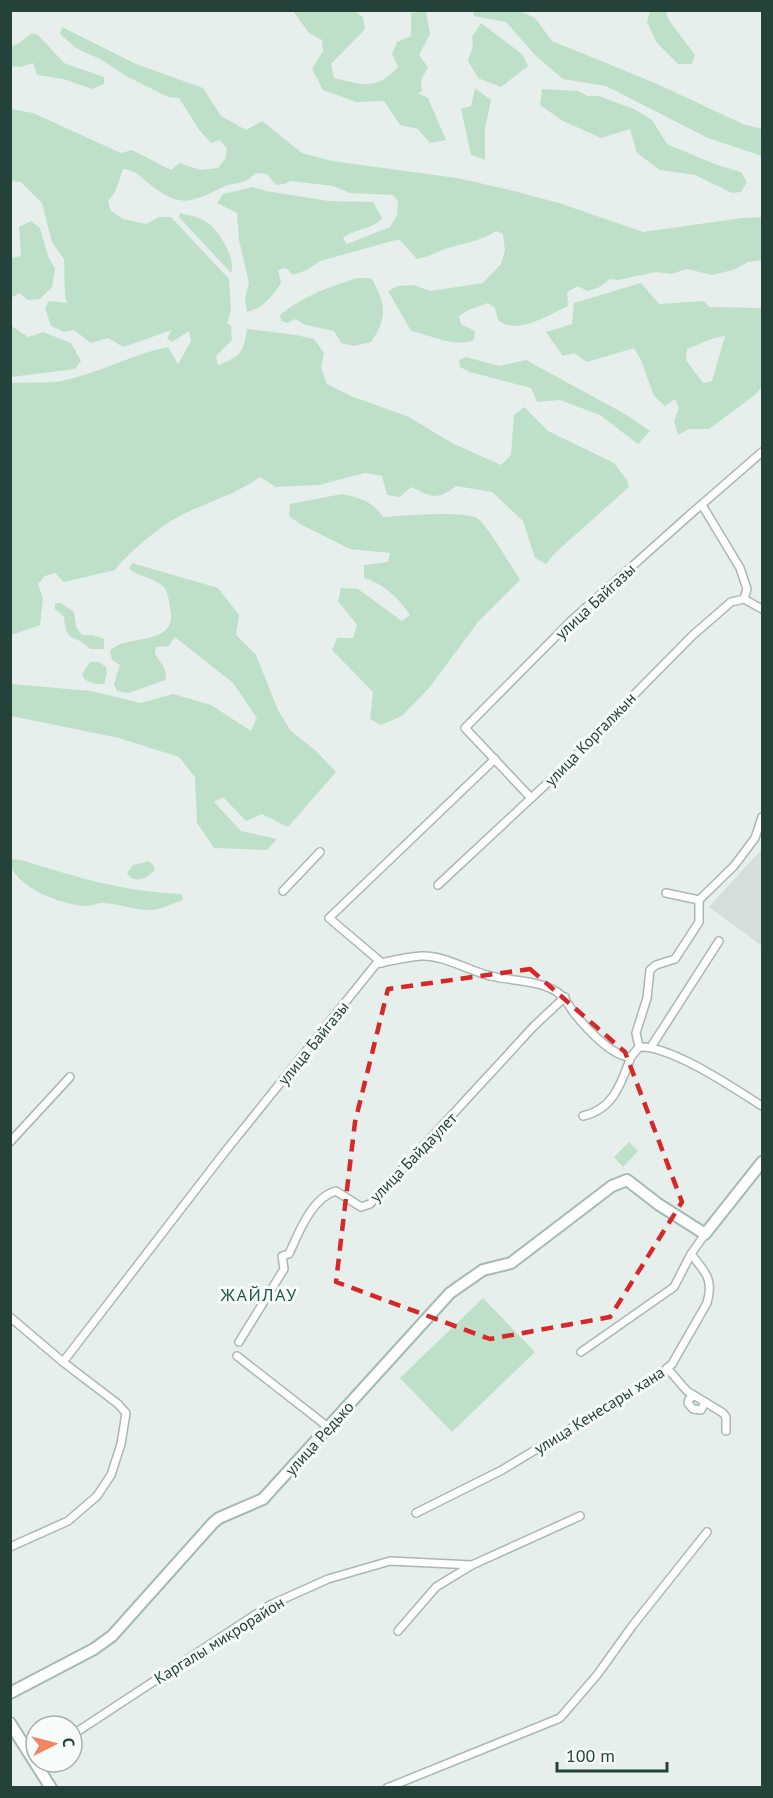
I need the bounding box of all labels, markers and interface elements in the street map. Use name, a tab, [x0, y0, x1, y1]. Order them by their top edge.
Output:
street label: улица Байгазы	[551, 559, 639, 643]
street label: улица Коргалжын	[540, 688, 640, 790]
street label: улица Байгазы	[273, 997, 353, 1089]
street label: улица Байдаулет	[365, 1108, 461, 1206]
district label: ЖАЙЛАУ	[219, 1283, 298, 1306]
street label: улица Кенесары хана	[530, 1362, 668, 1458]
street label: улица Редько	[280, 1397, 358, 1479]
street label: Каргалы микрорайон	[150, 1592, 288, 1688]
north arrow	[24, 1714, 84, 1774]
scale bar	[557, 1735, 666, 1773]
text: С	[59, 1737, 79, 1748]
text: 100 m	[566, 1744, 615, 1767]

